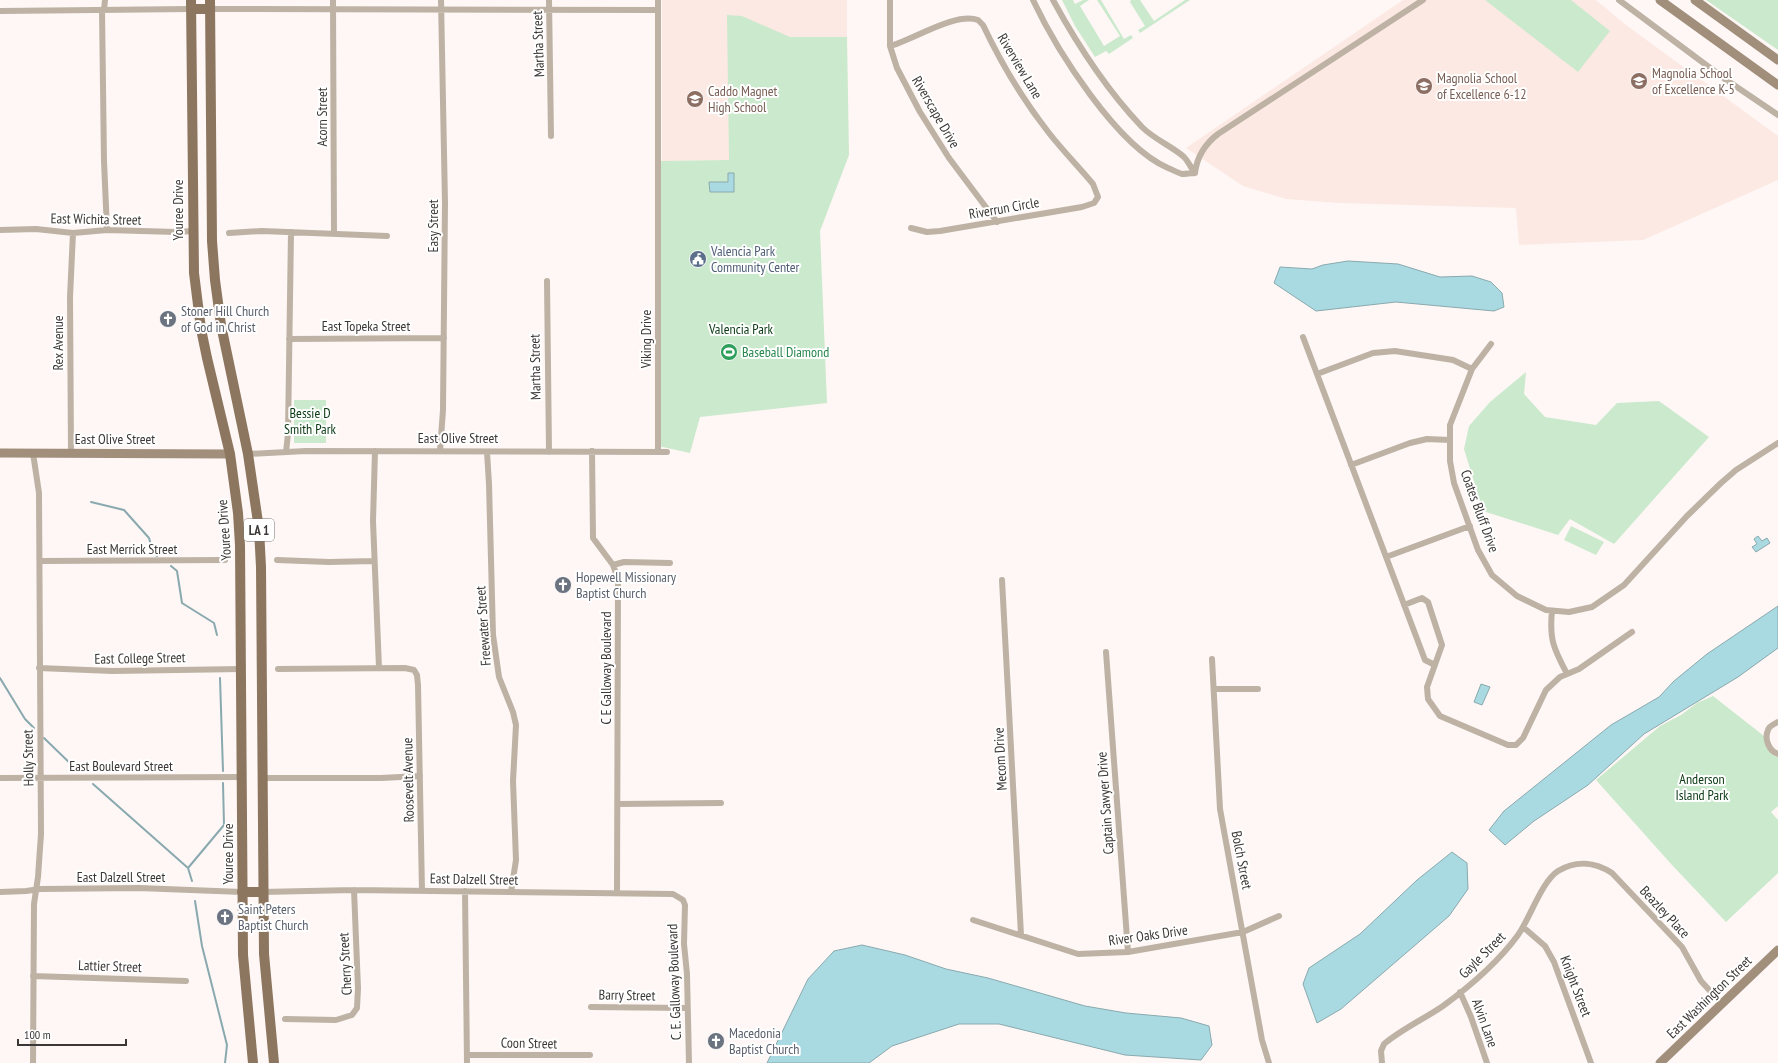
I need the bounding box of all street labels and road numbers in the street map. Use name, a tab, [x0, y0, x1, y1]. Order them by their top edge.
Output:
street label: Martha Street	[528, 10, 548, 77]
street label: Riverview Lane	[993, 30, 1047, 102]
street label: Riverscape Drive	[908, 73, 964, 152]
street label: Acorn Street	[313, 87, 331, 147]
street label: Youree Drive	[169, 179, 187, 241]
street label: Riverrun Circle	[967, 193, 1041, 223]
street label: Easy Street	[424, 199, 442, 253]
street label: East Wichita Street	[50, 209, 142, 229]
street label: Viking Drive	[637, 309, 655, 369]
street label: Rex Avenue	[49, 315, 67, 371]
street label: East Topeka Street	[322, 317, 410, 335]
street label: Martha Street	[525, 334, 545, 400]
street label: East Olive Street	[418, 429, 498, 447]
street label: East Olive Street	[75, 430, 155, 448]
street label: Coates Bluff Drive	[1457, 467, 1503, 555]
street label: Youree Drive	[213, 499, 235, 561]
road number: LA 1	[244, 519, 274, 541]
street label: East Merrick Street	[87, 540, 177, 558]
street label: Freewater Street	[471, 585, 495, 667]
street label: C E Galloway Boulevard	[597, 612, 615, 724]
street label: East College Street	[94, 648, 186, 668]
street label: Mecom Drive	[989, 727, 1011, 791]
street label: Holly Street	[19, 729, 37, 787]
street label: Roosevelt Avenue	[398, 737, 418, 823]
street label: Captain Sawyer Drive	[1092, 751, 1118, 855]
street label: East Boulevard Street	[69, 757, 173, 775]
street label: Youree Drive	[219, 823, 237, 885]
street label: Bolch Street	[1228, 829, 1256, 891]
street label: East Dalzell Street	[77, 868, 165, 886]
street label: East Dalzell Street	[430, 869, 519, 889]
street label: Beazley Place	[1636, 882, 1694, 942]
street label: River Oaks Drive	[1107, 921, 1189, 949]
street label: C. E. Galloway Boulevard	[663, 923, 685, 1041]
street label: Gayle Street	[1455, 928, 1509, 982]
street label: Cherry Street	[334, 932, 356, 996]
street label: East Washington Street	[1663, 952, 1755, 1042]
street label: Knight Street	[1556, 953, 1596, 1019]
street label: Lattier Street	[78, 956, 142, 976]
street label: Barry Street	[599, 986, 656, 1004]
street label: Alvin Lane	[1468, 996, 1502, 1050]
street label: Coon Street	[501, 1034, 557, 1052]

